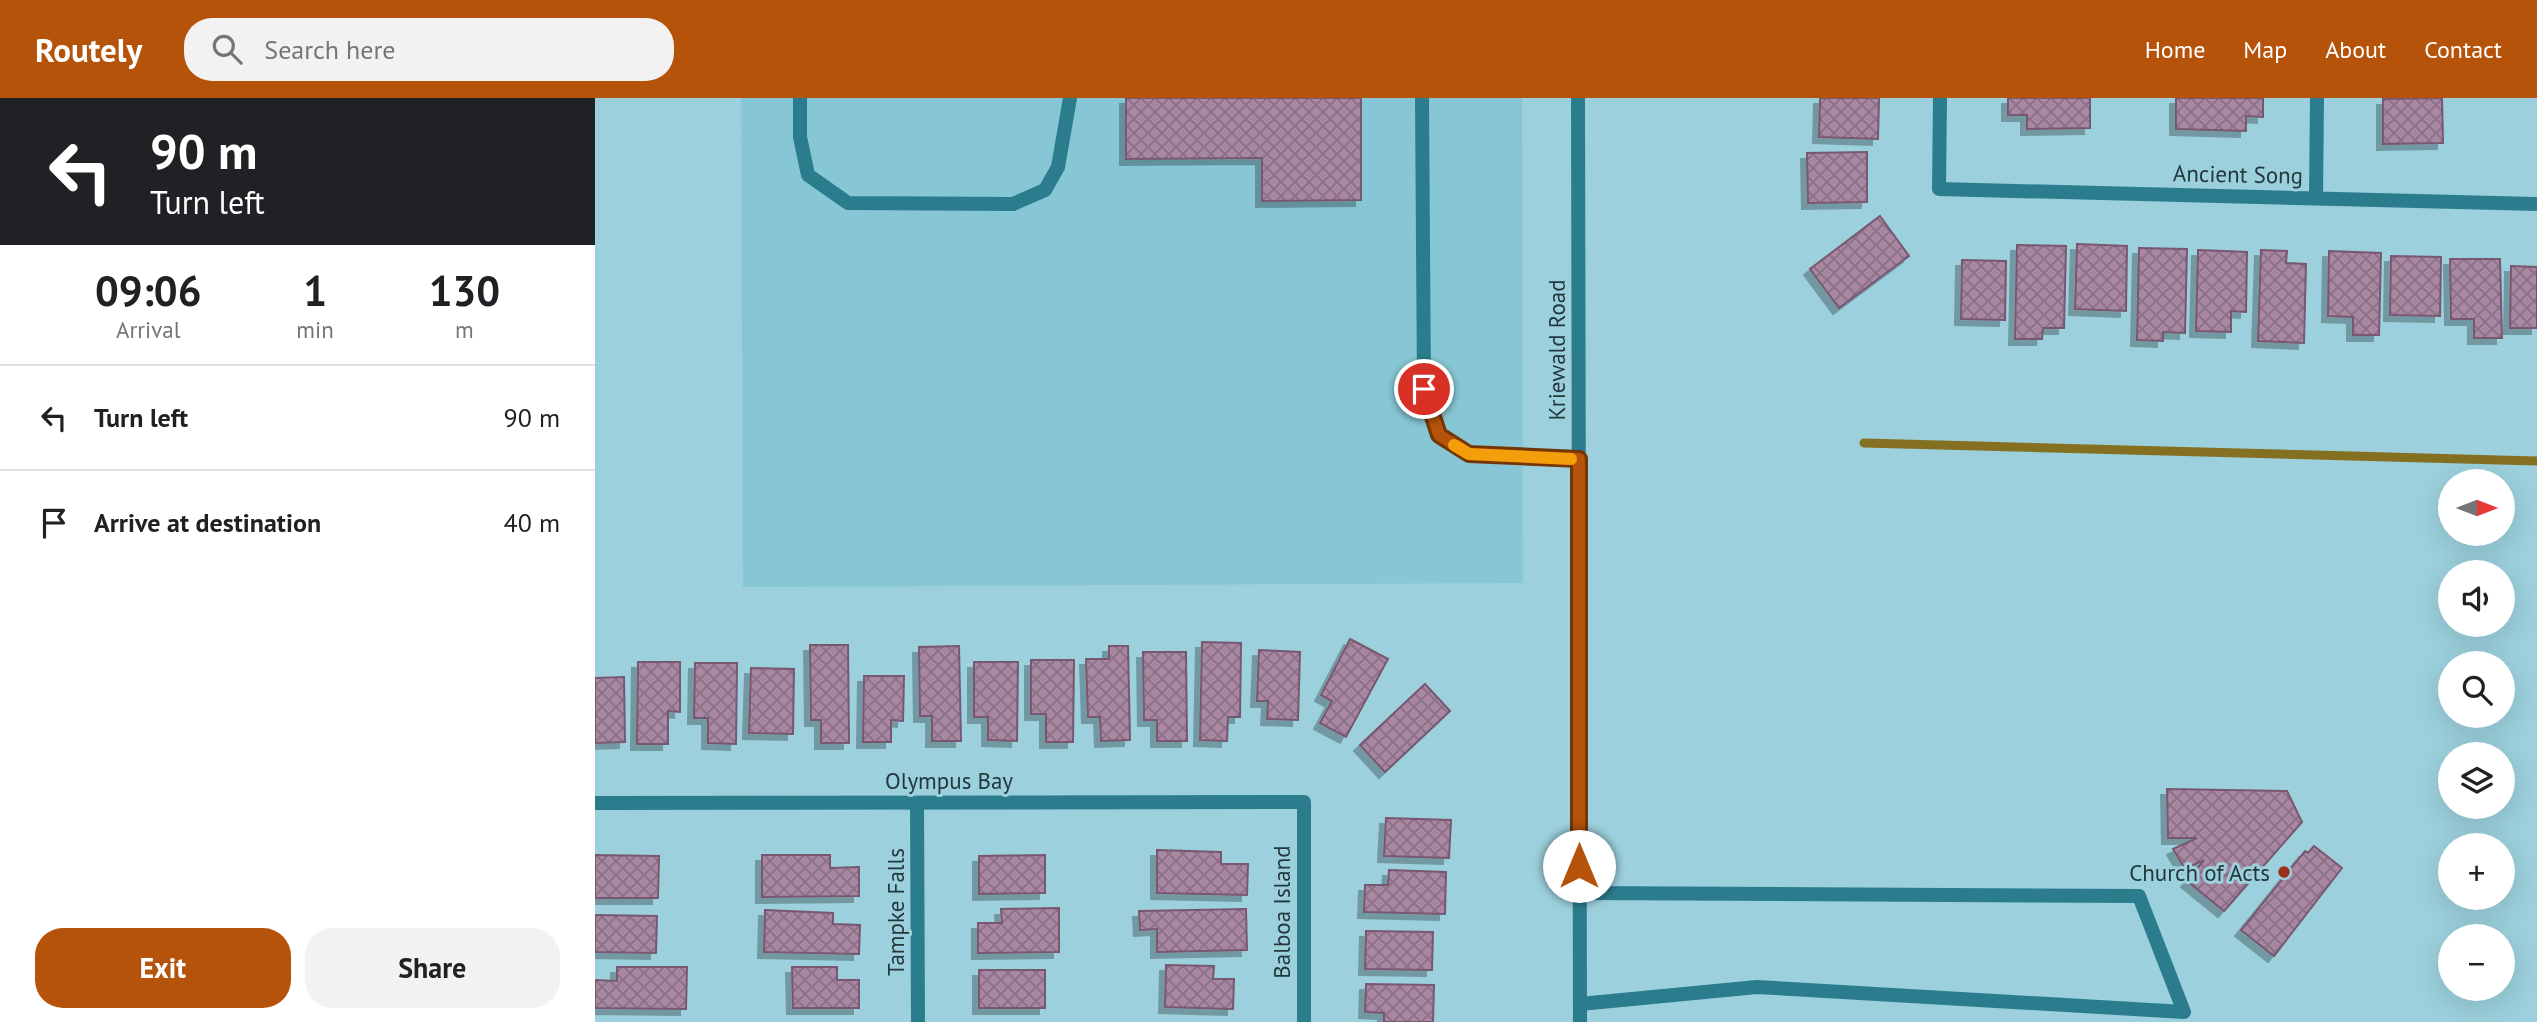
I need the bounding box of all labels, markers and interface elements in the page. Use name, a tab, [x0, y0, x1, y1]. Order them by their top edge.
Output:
search box	[184, 18, 674, 81]
text: Routely	[35, 28, 142, 71]
icon: search	[208, 30, 246, 68]
text: Search here	[264, 33, 395, 66]
text: Home	[2145, 34, 2205, 65]
text: Map	[2243, 34, 2287, 65]
text: About	[2325, 34, 2386, 65]
text: Contact	[2424, 34, 2502, 65]
text: 90 m	[150, 119, 257, 183]
icon: left	[35, 126, 126, 217]
street label: Ancient Song	[2173, 158, 2303, 190]
text: Turn left	[150, 181, 265, 223]
text: 09:06	[95, 263, 201, 318]
text: 1	[303, 263, 327, 318]
text: 130	[429, 263, 500, 318]
street label: Kriewald Road	[1542, 279, 1571, 421]
text: Arrival	[116, 315, 180, 344]
text: min	[296, 315, 334, 344]
text: m	[455, 315, 474, 344]
pin	[1394, 359, 1454, 419]
icon: arrive	[1405, 370, 1443, 408]
icon: left	[35, 399, 73, 437]
text: Turn left	[94, 401, 188, 434]
text: 90 m	[504, 401, 560, 434]
north arrow	[2438, 469, 2515, 546]
map controls	[2438, 469, 2515, 1001]
icon: arrive	[35, 504, 73, 542]
text: Arrive at destination	[94, 506, 321, 539]
text: 40 m	[504, 506, 560, 539]
button: sound	[2438, 560, 2515, 637]
button: search	[2438, 651, 2515, 728]
button: layers	[2438, 742, 2515, 819]
street label: Olympus Bay	[885, 766, 1013, 795]
position arrow	[1542, 829, 1616, 903]
button: +	[2438, 833, 2515, 910]
street label: Balboa Island	[1267, 845, 1296, 979]
street label: Tampke Falls	[881, 848, 910, 976]
place label: Church of Acts	[2129, 858, 2270, 887]
marker: Church of Acts	[2276, 864, 2292, 880]
button: −	[2438, 924, 2515, 1001]
button: Exit	[35, 928, 291, 1008]
button: Share	[305, 928, 560, 1008]

